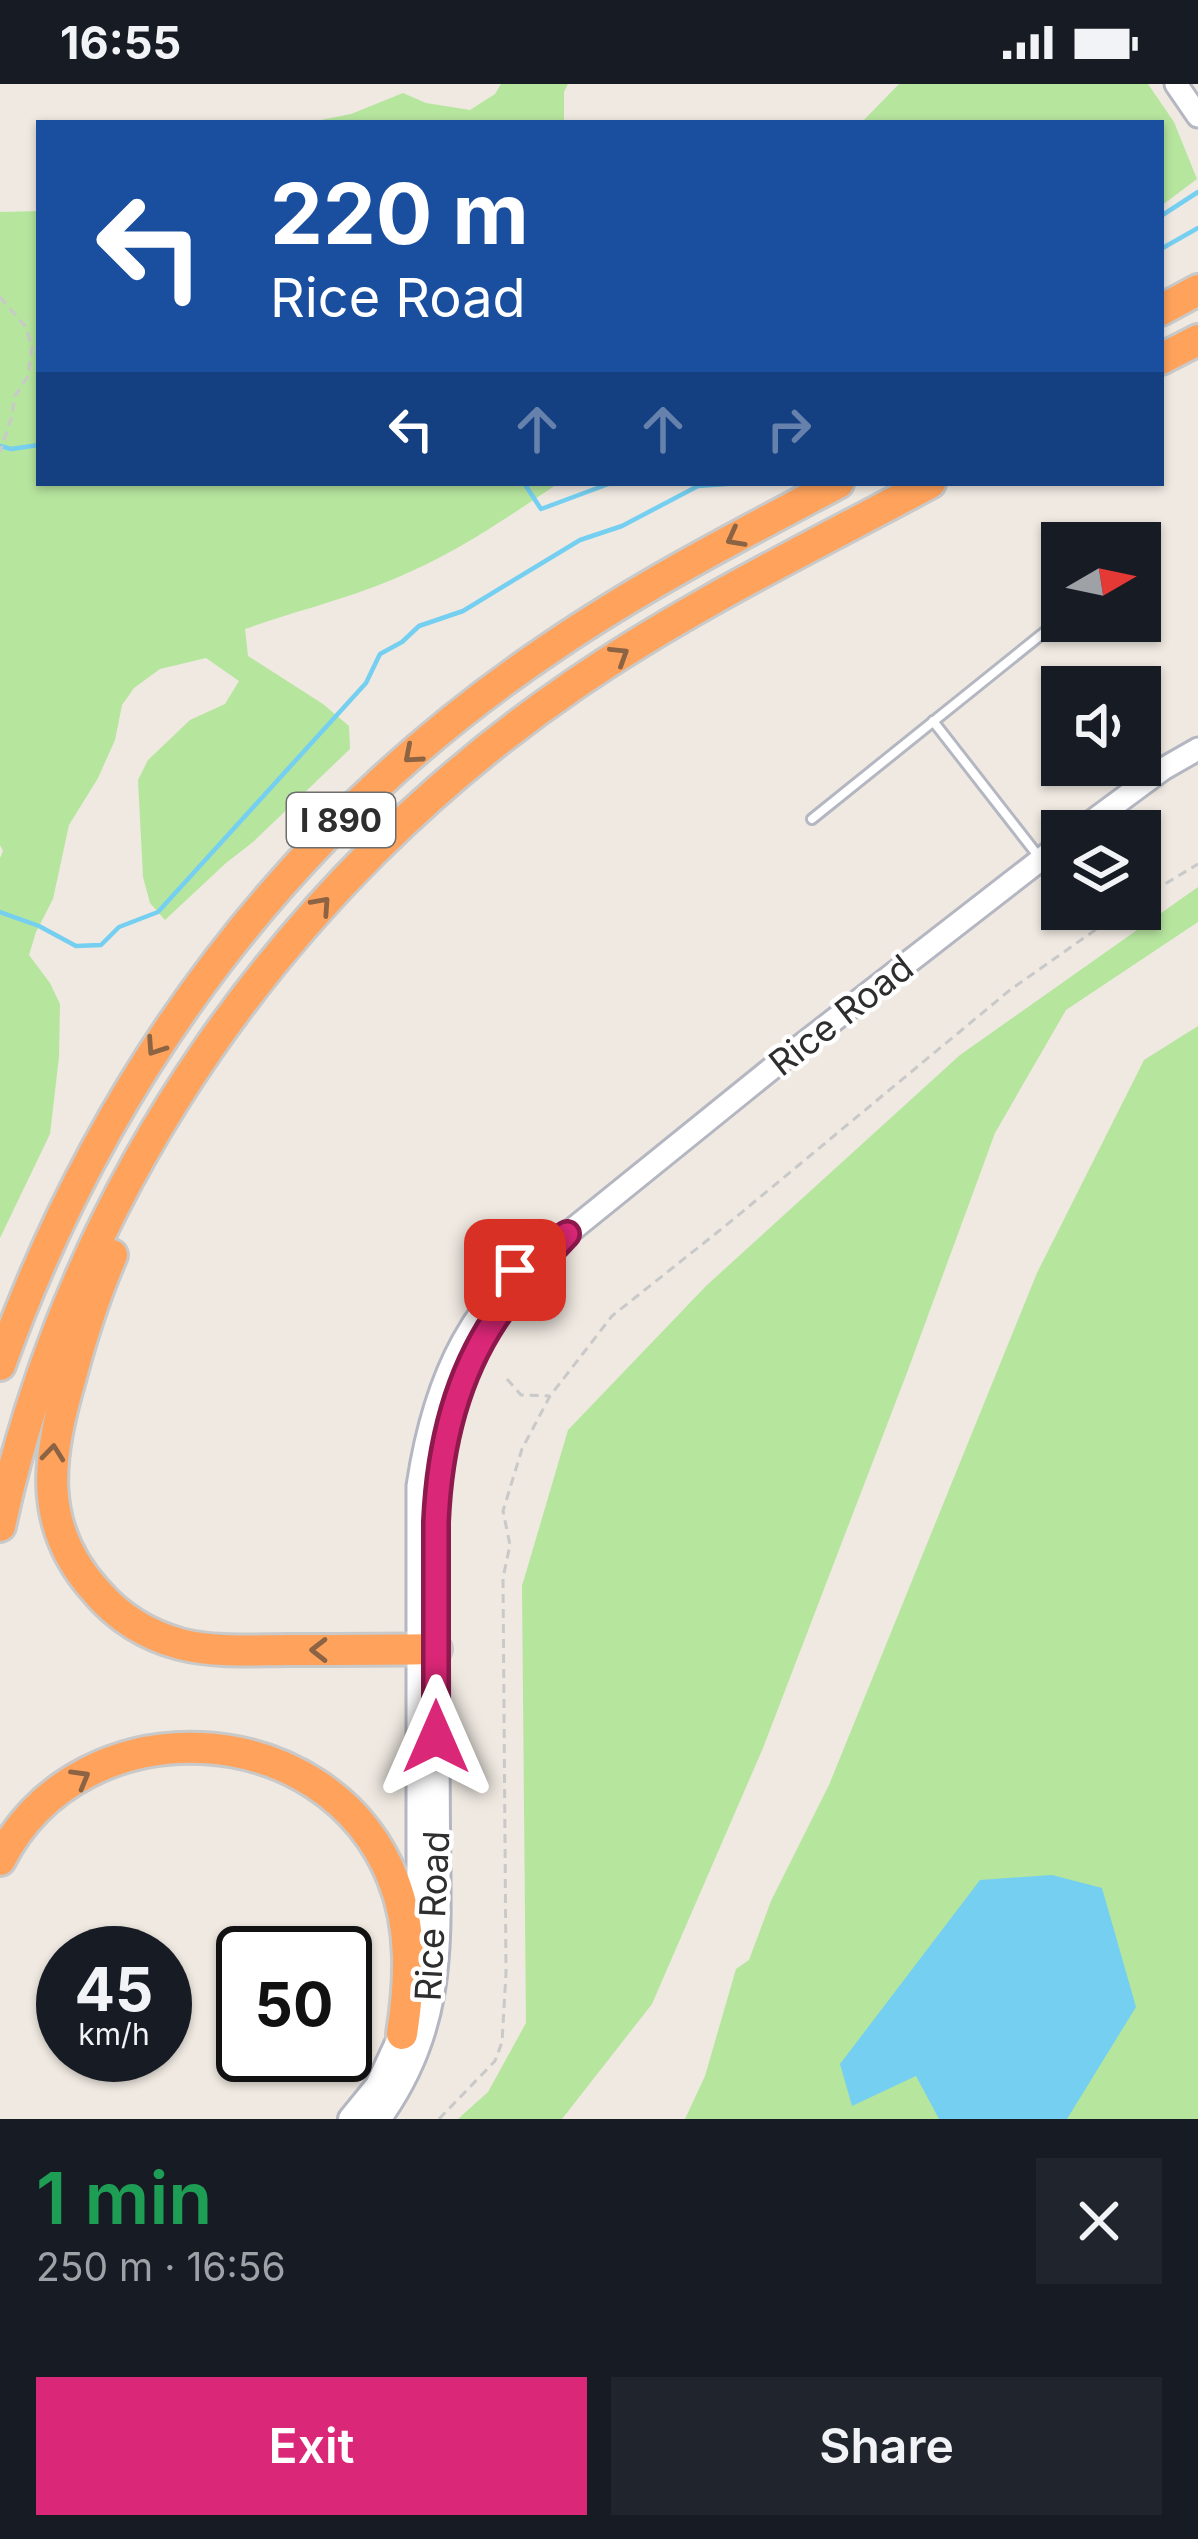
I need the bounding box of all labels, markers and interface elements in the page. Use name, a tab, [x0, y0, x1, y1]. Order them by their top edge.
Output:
text: 16:55	[60, 15, 181, 70]
text: 220 m	[270, 163, 529, 264]
icon: left	[72, 168, 228, 324]
text: Rice Road	[270, 265, 526, 330]
icon: left	[378, 396, 444, 462]
icon: ahead	[504, 396, 570, 462]
icon: ahead	[630, 396, 696, 462]
icon: right	[756, 396, 822, 462]
north arrow	[1041, 522, 1161, 642]
map controls	[1041, 522, 1161, 930]
one-way arrow	[727, 524, 748, 547]
one-way arrow	[607, 646, 629, 669]
button: sound	[1041, 666, 1161, 786]
one-way arrow	[404, 741, 426, 762]
road number: I 890	[287, 793, 395, 847]
button: layers	[1041, 810, 1161, 930]
one-way arrow	[308, 897, 329, 918]
street label: Rice Road	[760, 945, 922, 1085]
one-way arrow	[148, 1033, 170, 1055]
pin	[464, 1219, 566, 1321]
icon: arrive	[482, 1237, 548, 1303]
one-way arrow	[40, 1443, 66, 1463]
one-way arrow	[309, 1637, 327, 1663]
position arrow	[373, 1674, 499, 1800]
one-way arrow	[68, 1769, 90, 1792]
street label: Rice Road	[406, 1830, 458, 2002]
speed limit sign: 50	[216, 1926, 372, 2082]
text: 45	[75, 1953, 153, 2025]
text: km/h	[78, 2016, 150, 2052]
text: 1 min	[36, 2154, 212, 2241]
button: close	[1036, 2158, 1162, 2284]
text: 250 m · 16:56	[36, 2243, 286, 2290]
button: Exit	[36, 2377, 587, 2515]
button: Share	[611, 2377, 1162, 2515]

